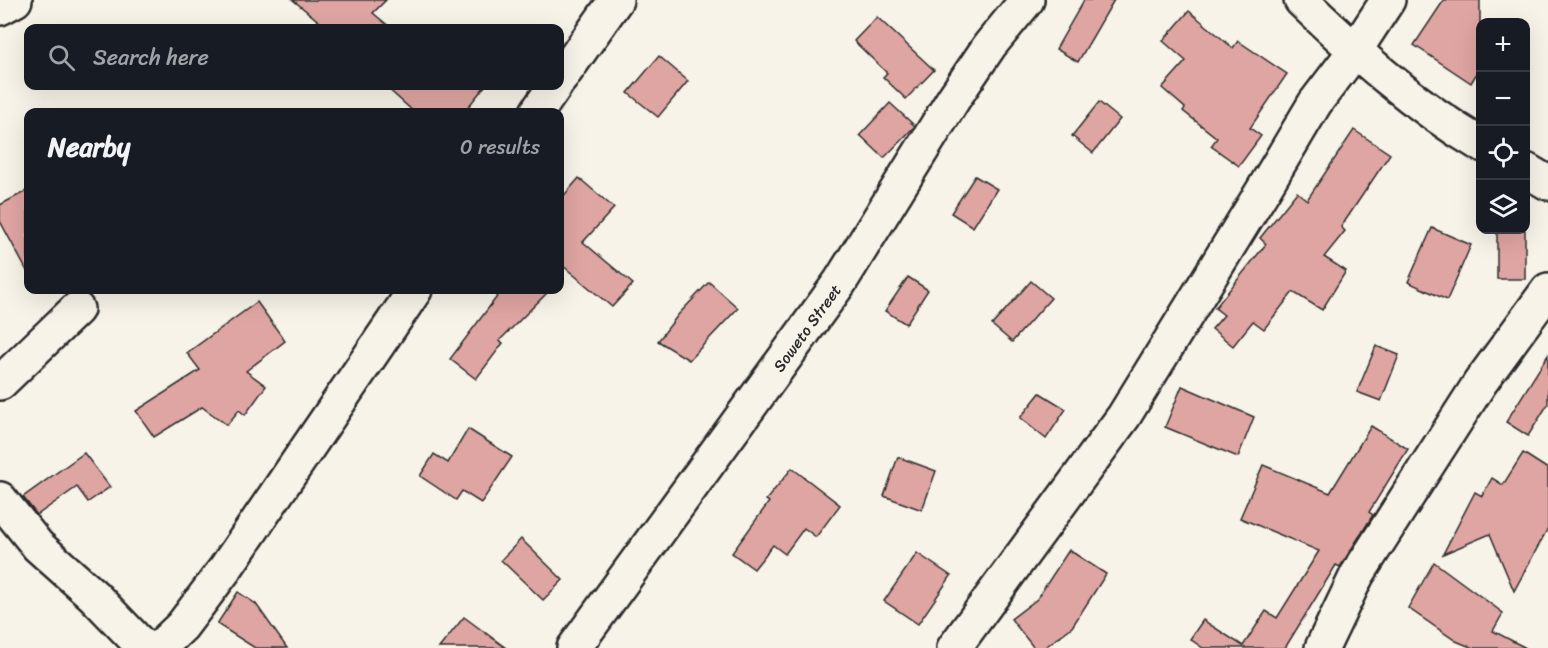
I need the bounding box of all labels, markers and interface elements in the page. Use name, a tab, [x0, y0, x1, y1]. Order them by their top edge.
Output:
map controls	[1476, 18, 1530, 234]
button: +	[1476, 18, 1530, 72]
search box	[24, 24, 564, 90]
text: Search here	[93, 38, 209, 77]
icon: search	[45, 41, 78, 74]
button: −	[1476, 72, 1530, 126]
text: Nearby	[48, 124, 130, 170]
button: locate	[1476, 126, 1530, 180]
text: 0 results	[460, 130, 540, 165]
button: layers	[1476, 180, 1530, 234]
street label: Soweto Street	[765, 277, 849, 378]

